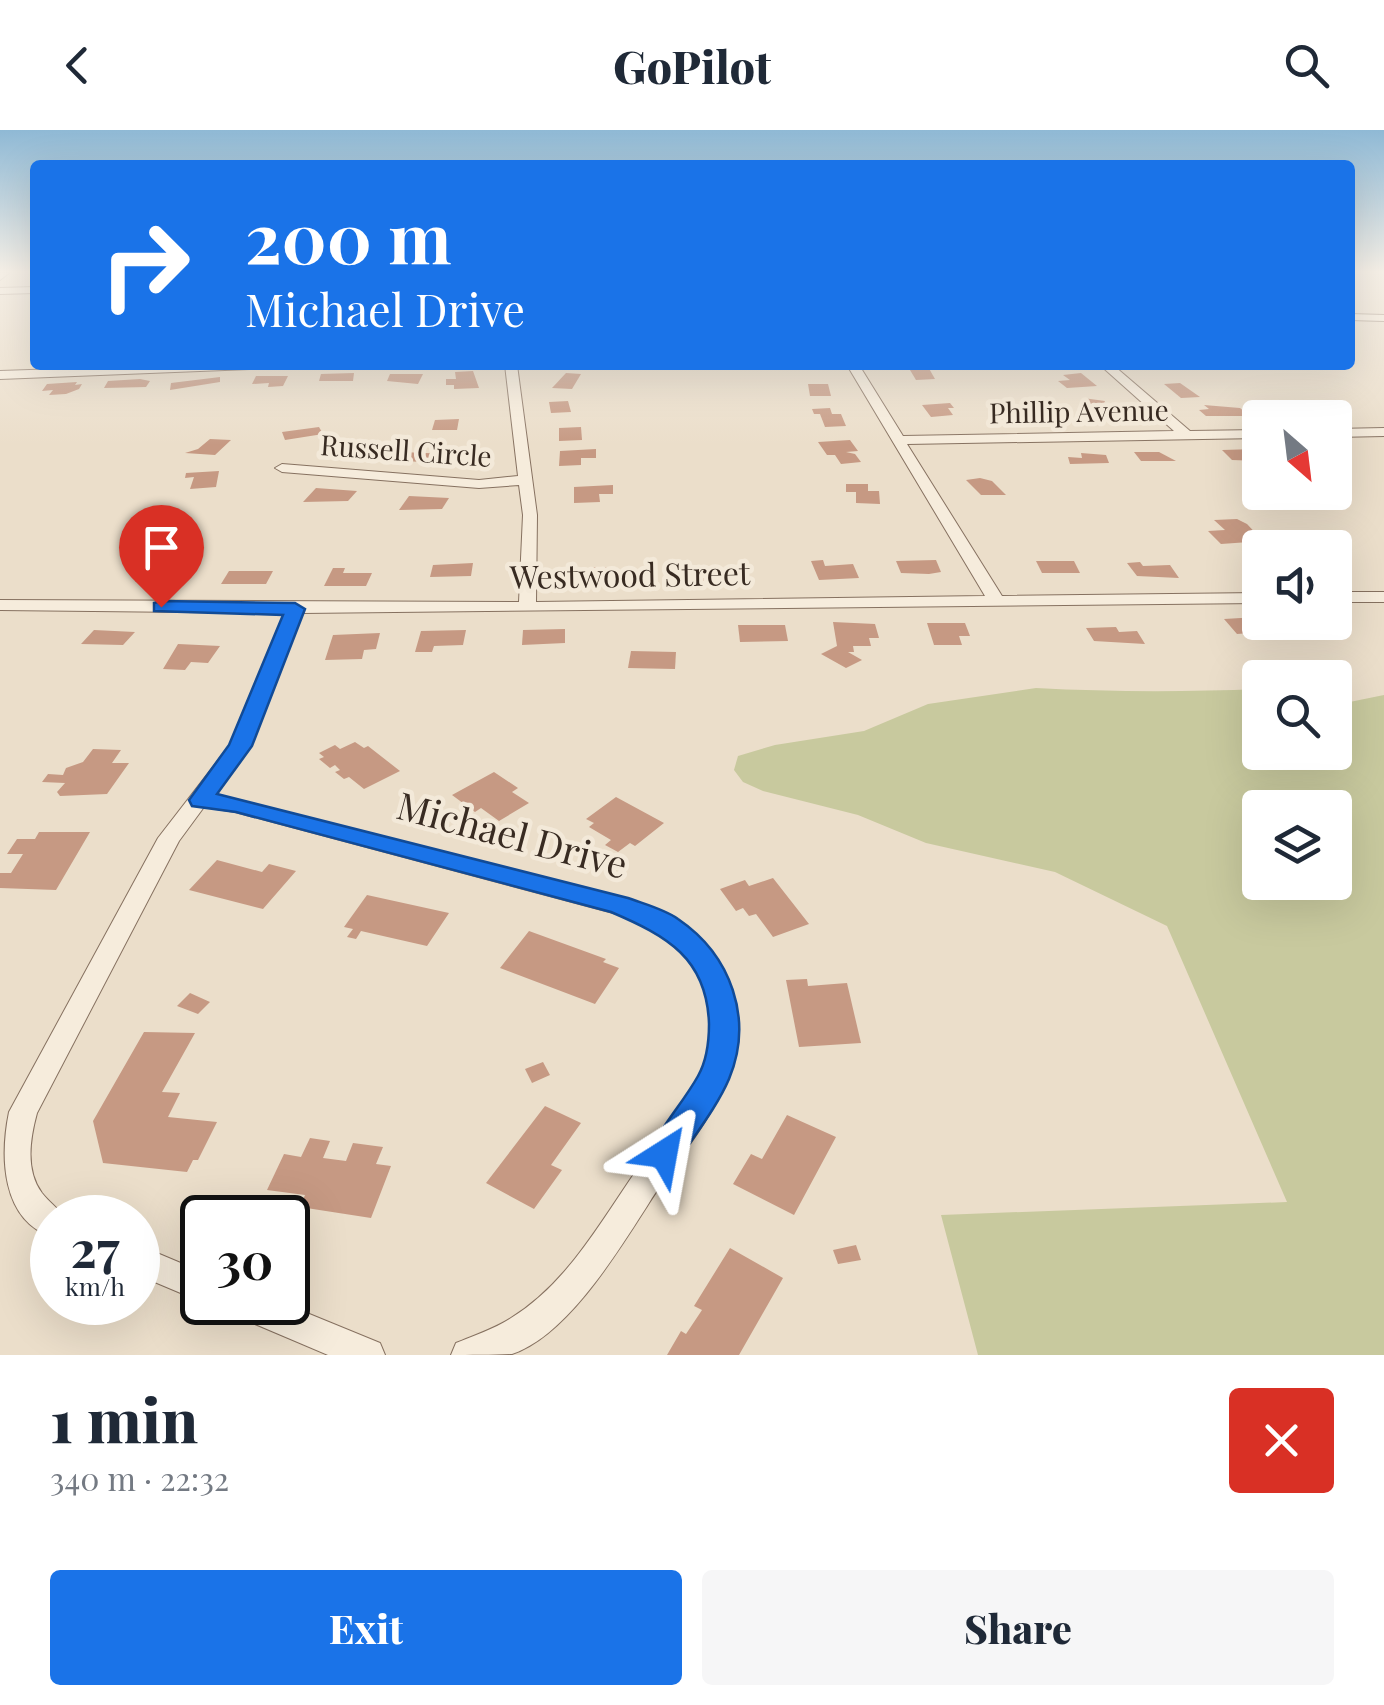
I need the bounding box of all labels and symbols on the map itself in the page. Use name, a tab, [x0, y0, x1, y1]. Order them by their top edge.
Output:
street label: Phillip Avenue	[989, 390, 1169, 431]
north arrow	[1242, 400, 1352, 510]
street label: Russell Circle	[319, 425, 493, 474]
pin	[119, 505, 204, 608]
street label: Westwood Street	[508, 550, 751, 597]
street label: Michael Drive	[392, 778, 633, 889]
position arrow	[612, 1102, 716, 1206]
speed limit sign: 30	[180, 1195, 310, 1325]

